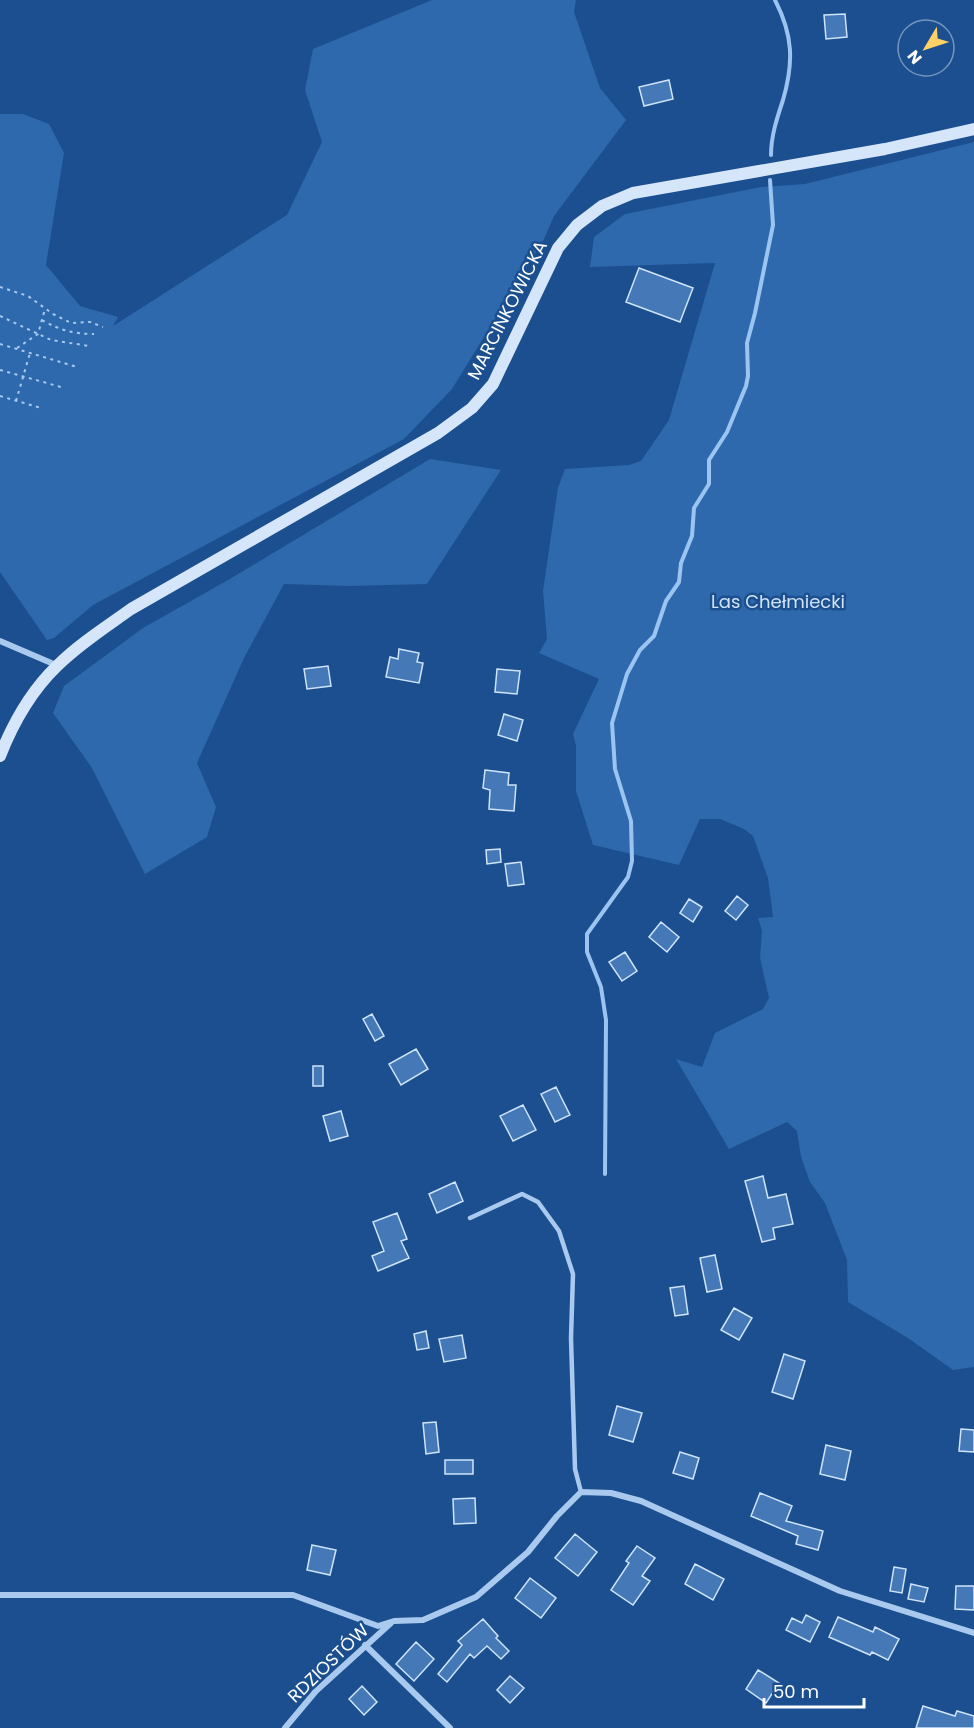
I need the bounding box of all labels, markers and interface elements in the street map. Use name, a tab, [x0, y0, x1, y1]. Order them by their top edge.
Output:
north arrow	[896, 18, 956, 78]
text: N	[902, 45, 927, 69]
street label: MARCINKOWICKA	[461, 236, 553, 384]
park label: Las Chełmiecki	[711, 589, 845, 614]
street label: RDZIOSTÓW	[282, 1618, 374, 1708]
scale bar	[764, 1671, 864, 1709]
text: 50 m	[773, 1679, 819, 1704]

